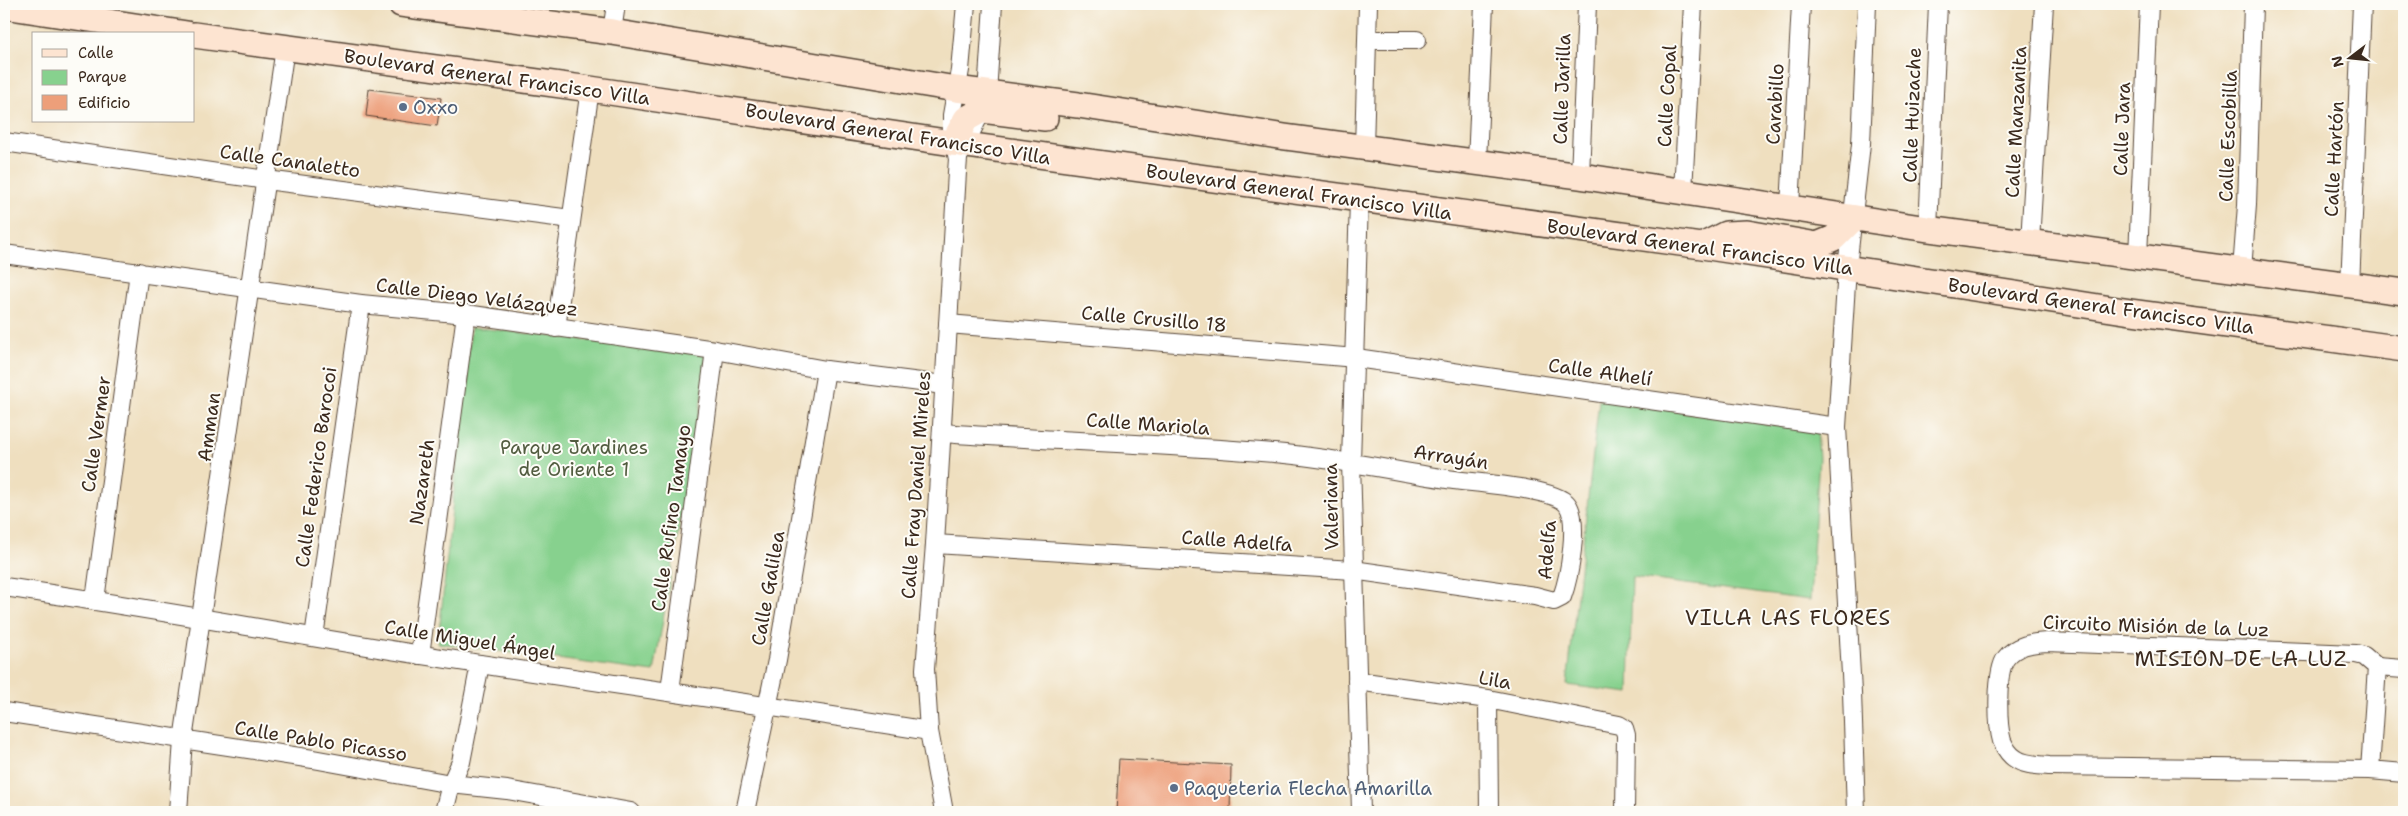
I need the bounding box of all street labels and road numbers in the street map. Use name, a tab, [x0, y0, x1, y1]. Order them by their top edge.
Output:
street label: Calle Jarilla	[1548, 33, 1576, 145]
street label: Boulevard General Francisco Villa	[342, 43, 652, 111]
street label: Calle Copal	[1652, 44, 1682, 148]
street label: Calle Manzanita	[2000, 45, 2032, 199]
street label: Calle Huizache	[1897, 47, 1927, 183]
street label: Carabillo	[1760, 63, 1790, 145]
street label: Calle Escobilla	[2213, 69, 2243, 203]
street label: Calle Jara	[2108, 81, 2136, 176]
street label: Boulevard General Francisco Villa	[744, 98, 1053, 171]
street label: Calle Hartón	[2318, 100, 2350, 218]
street label: Calle Canaletto	[218, 139, 362, 183]
street label: Boulevard General Francisco Villa	[1144, 158, 1454, 226]
street label: Boulevard General Francisco Villa	[1545, 213, 1855, 281]
street label: Calle Diego Velázquez	[375, 272, 579, 322]
street label: Boulevard General Francisco Villa	[1946, 272, 2256, 340]
street label: Calle Crusillo 18	[1080, 300, 1228, 338]
street label: Calle Alhelí	[1547, 352, 1654, 392]
street label: Calle Federico Barocoi	[290, 365, 342, 569]
street label: Calle Fray Daniel Mireles	[896, 370, 936, 600]
street label: Calle Vermer	[75, 374, 117, 494]
street label: Amman	[192, 391, 226, 463]
street label: Calle Mariola	[1085, 407, 1211, 441]
street label: Calle Rufino Tamayo	[645, 423, 697, 613]
street label: Nazareth	[404, 437, 440, 527]
street label: Arrayán	[1412, 439, 1490, 475]
street label: Valeriana	[1318, 463, 1344, 551]
street label: Adelfa	[1532, 519, 1562, 581]
street label: Calle Adelfa	[1181, 525, 1294, 557]
street label: Calle Galilea	[746, 528, 790, 648]
street label: Circuito Misión de la Luz	[2042, 610, 2270, 642]
street label: Calle Miguel Ángel	[383, 613, 558, 666]
street label: Lila	[1477, 665, 1513, 695]
street label: Calle Pablo Picasso	[233, 715, 409, 767]

